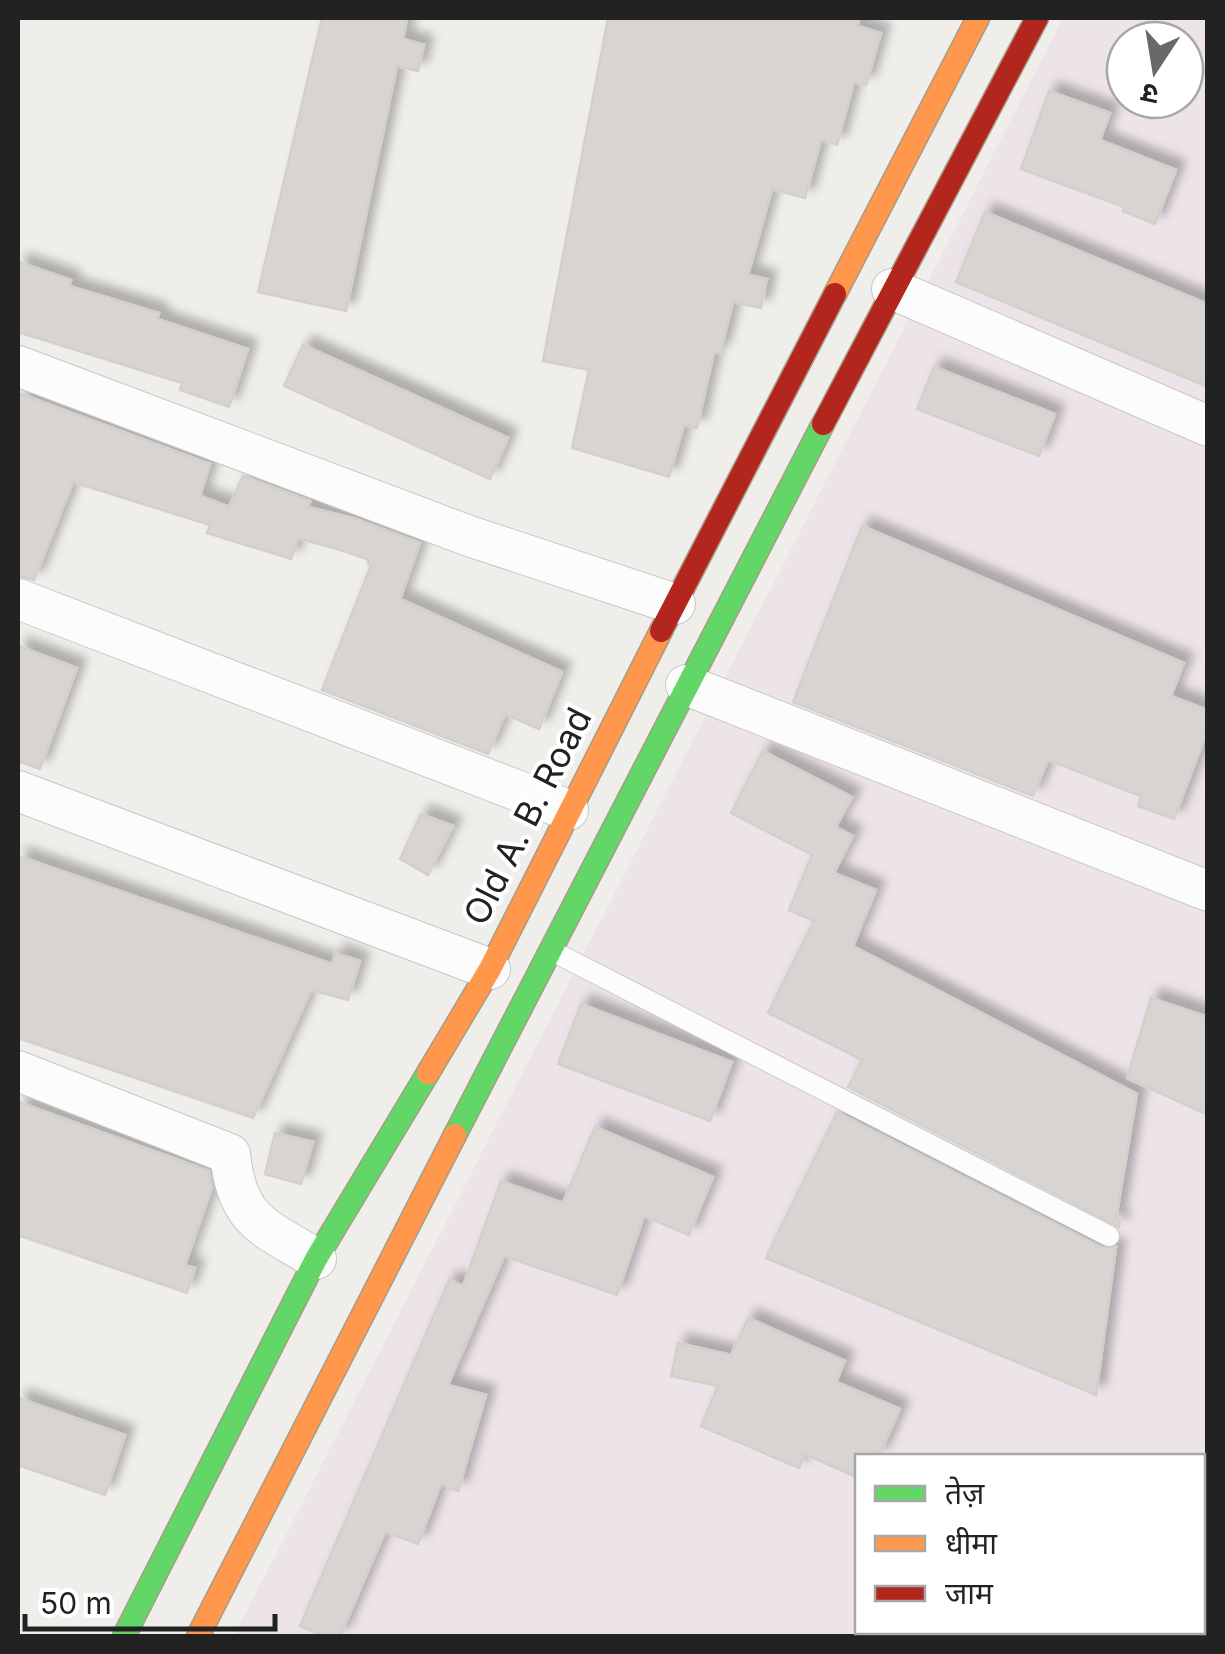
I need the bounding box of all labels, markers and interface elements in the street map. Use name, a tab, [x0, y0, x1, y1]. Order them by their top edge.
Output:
north arrow	[1105, 20, 1205, 120]
text: उ	[1138, 76, 1161, 113]
street label: Old A. B. Road	[454, 701, 600, 931]
legend	[855, 1454, 1205, 1634]
text: तेज़	[945, 1475, 985, 1511]
text: धीमा	[945, 1525, 998, 1561]
scale bar	[25, 1569, 275, 1631]
text: जाम	[945, 1575, 994, 1611]
text: 50 m	[40, 1585, 112, 1621]

